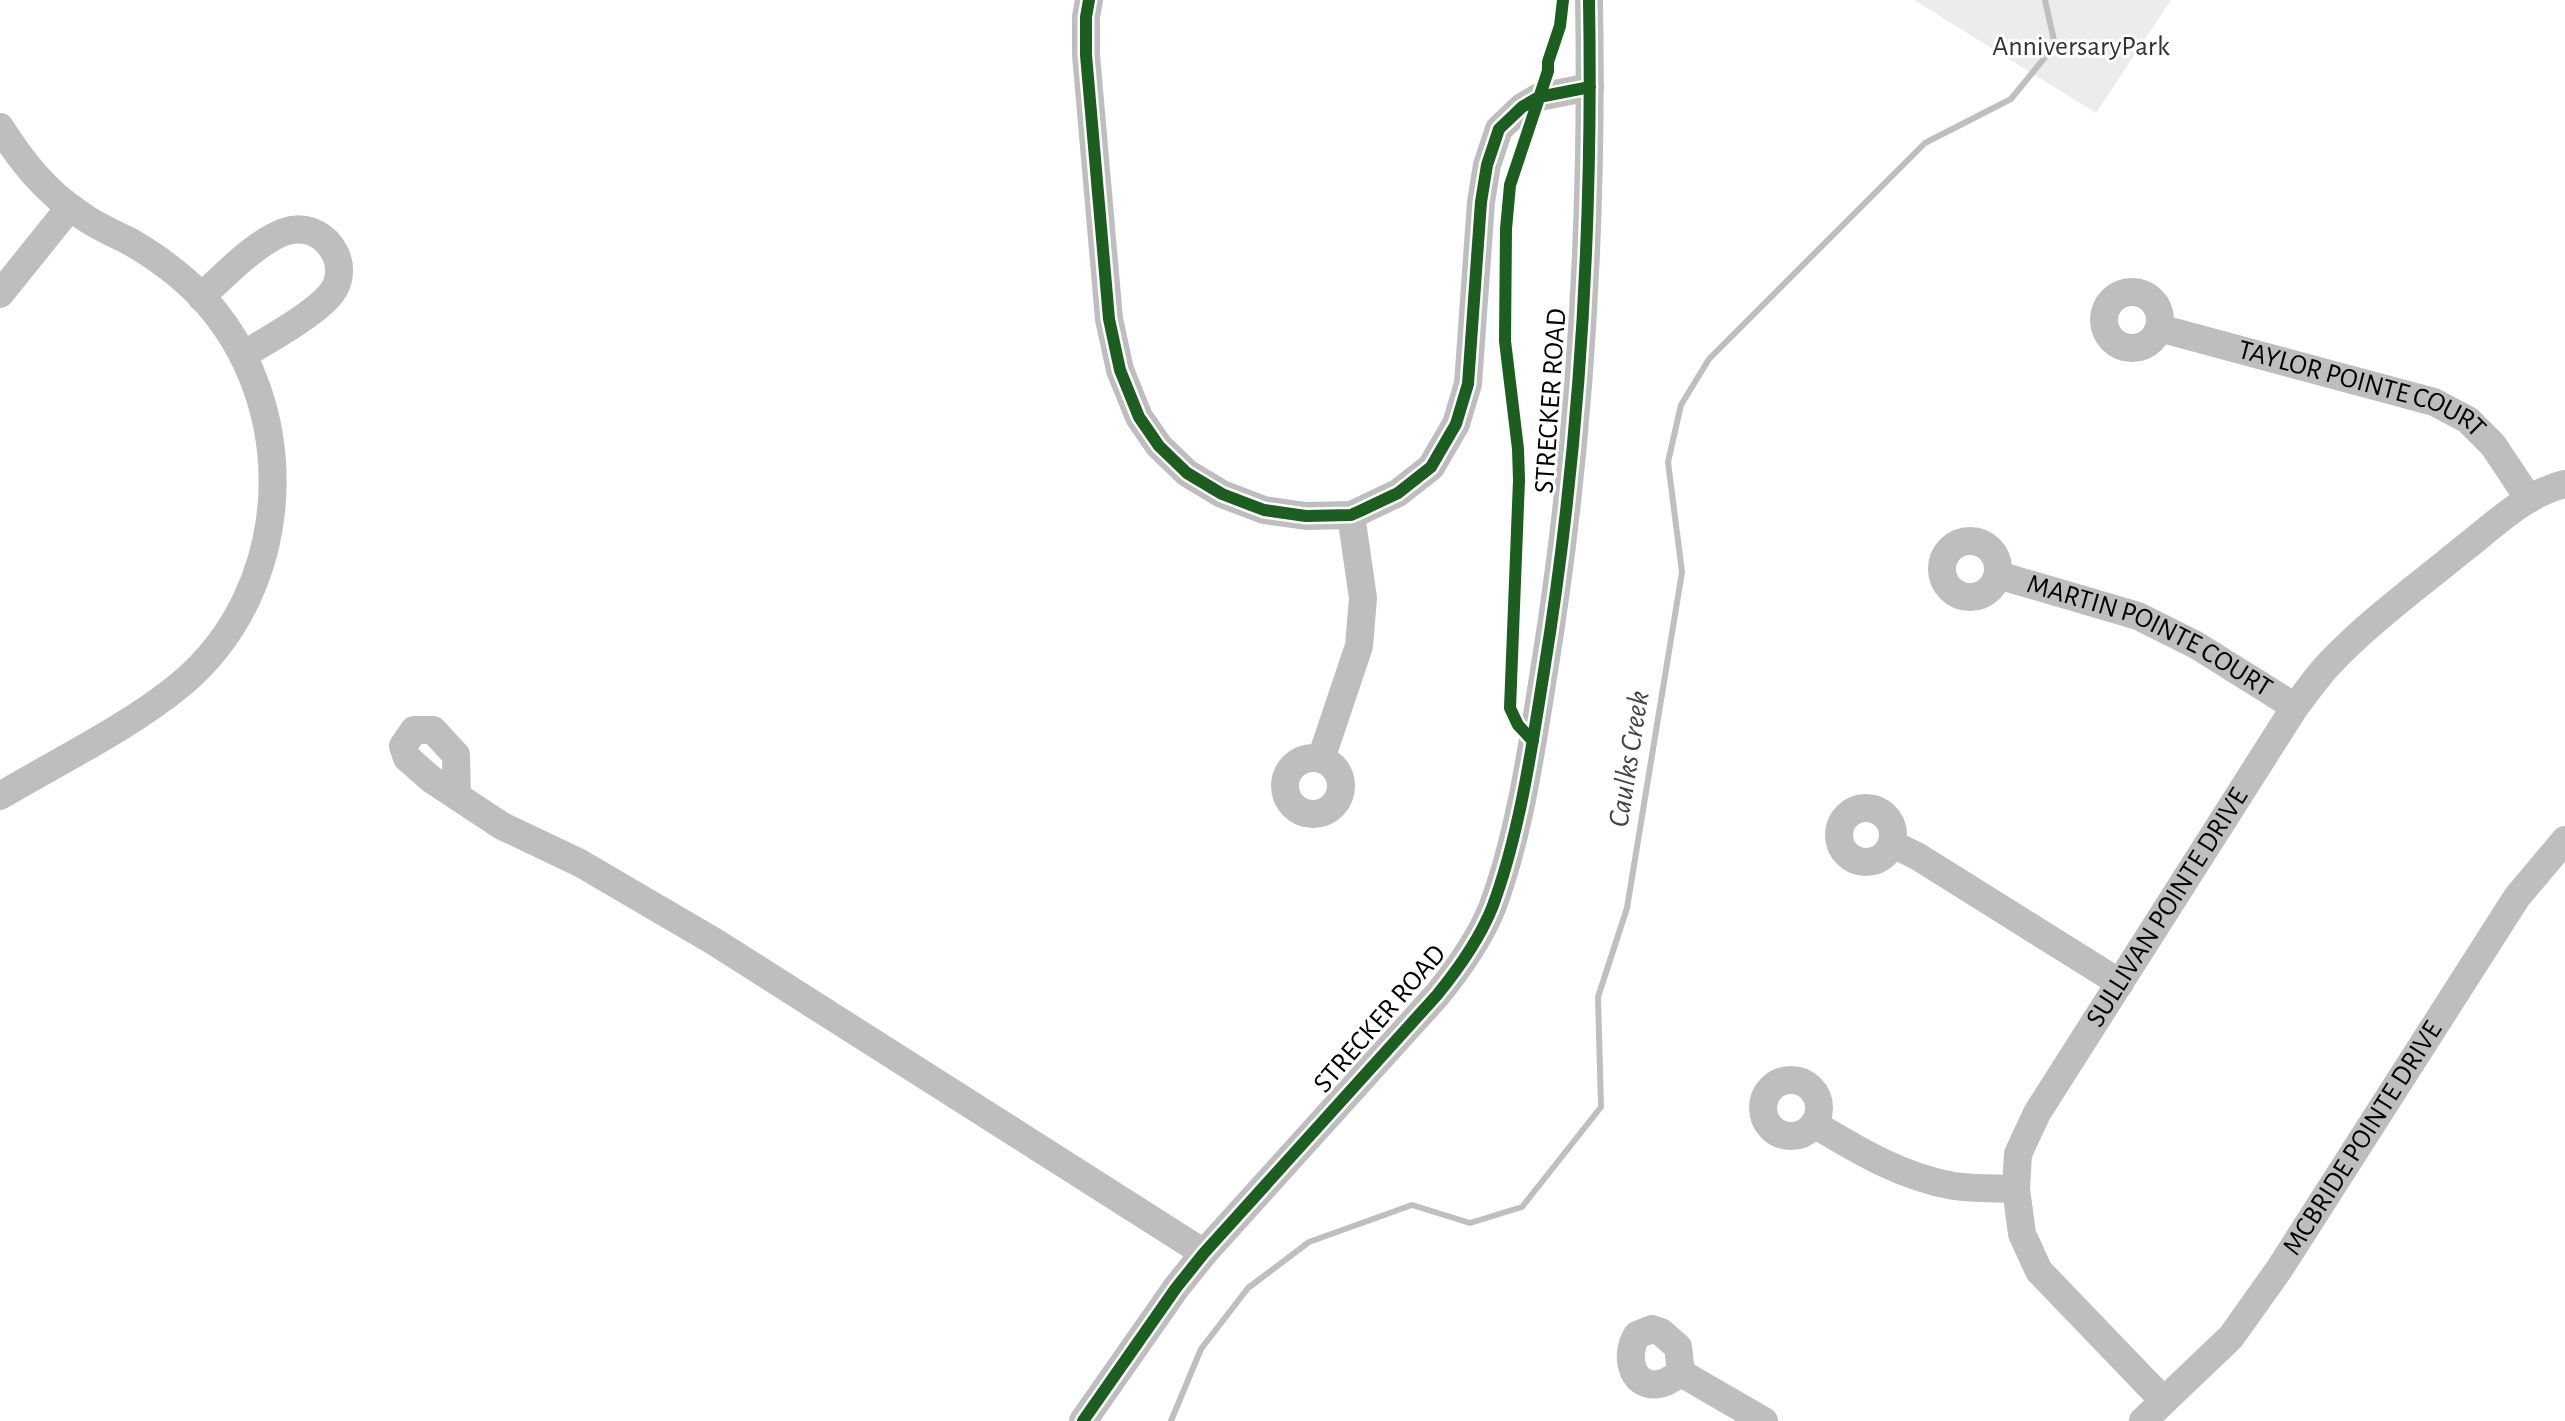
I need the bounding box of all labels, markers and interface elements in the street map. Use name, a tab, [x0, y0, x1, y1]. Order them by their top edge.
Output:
park label: AnniversaryPark	[1992, 33, 2170, 61]
street label: STRECKER ROAD	[1531, 307, 1571, 495]
street label: TAYLOR POINTE COURT	[2235, 336, 2491, 443]
street label: MARTIN POINTE COURT	[2024, 570, 2277, 703]
water label: Caulks Creek	[1603, 689, 1655, 829]
street label: SULLIVAN POINTE DRIVE	[2081, 783, 2253, 1032]
street label: STRECKER ROAD	[1309, 940, 1451, 1098]
street label: MCBRIDE POINTE DRIVE	[2278, 1017, 2448, 1260]

